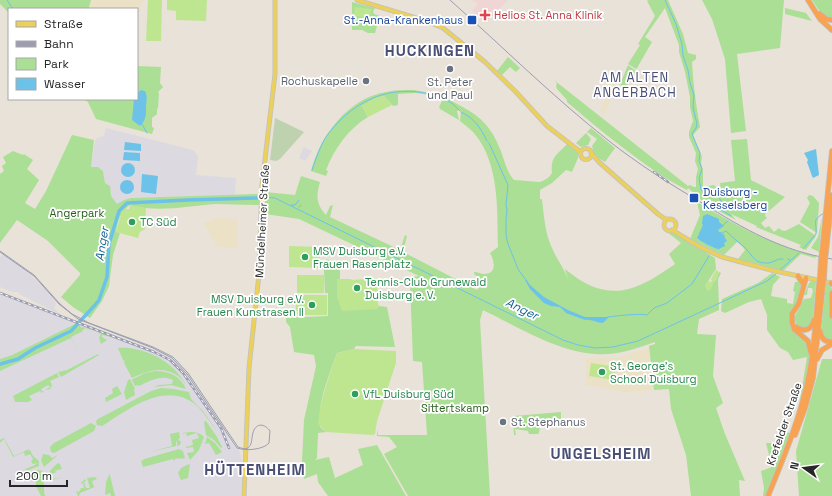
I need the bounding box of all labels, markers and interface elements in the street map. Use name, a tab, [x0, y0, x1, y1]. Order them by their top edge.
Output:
legend	[8, 8, 138, 100]
place label: Helios St. Anna Klinik	[494, 8, 603, 22]
marker: Helios St. Anna Klinik	[479, 9, 491, 21]
place label: St.-Anna-Krankenhaus	[344, 13, 463, 27]
marker: St.-Anna-Krankenhaus	[466, 14, 478, 26]
text: Straße	[44, 16, 83, 32]
text: Bahn	[44, 36, 74, 52]
district label: HUCKINGEN	[385, 41, 475, 60]
text: Park	[44, 56, 69, 72]
marker: St. Peter und Paul	[445, 64, 455, 74]
district label: AM ALTEN ANGERBACH	[593, 69, 677, 101]
place label: Rochuskapelle	[281, 74, 358, 88]
place label: St. Peter und Paul	[427, 75, 473, 102]
text: Wasser	[44, 76, 86, 92]
marker: Rochuskapelle	[361, 76, 371, 86]
street label: Mündelheimer Straße	[252, 164, 272, 278]
place label: Duisburg - Kesselsberg	[703, 185, 767, 212]
marker: Duisburg - Kesselsberg	[688, 192, 700, 204]
park label: Angerpark	[50, 206, 105, 220]
place label: TC Süd	[140, 215, 177, 229]
marker: TC Süd	[127, 217, 137, 227]
water label: Anger	[91, 224, 113, 262]
place label: MSV Duisburg e.V. Frauen Rasenplatz	[313, 244, 411, 271]
marker: MSV Duisburg e.V. Frauen Rasenplatz	[300, 252, 310, 262]
place label: Tennis-Club Grunewald Duisburg e. V.	[365, 275, 486, 302]
marker: Tennis-Club Grunewald Duisburg e. V.	[352, 283, 362, 293]
place label: MSV Duisburg e.V. Frauen Kunstrasen II	[197, 292, 304, 319]
water label: Anger	[503, 294, 542, 324]
marker: MSV Duisburg e.V. Frauen Kunstrasen II	[307, 300, 317, 310]
place label: St. George’s School Duisburg	[610, 359, 697, 386]
marker: St. George’s School Duisburg	[597, 367, 607, 377]
street label: Krefelder Straße	[763, 381, 805, 467]
place label: VfL Duisburg Süd	[363, 387, 454, 401]
marker: VfL Duisburg Süd	[350, 389, 360, 399]
park label: Sittertskamp	[421, 401, 489, 415]
place label: St. Stephanus	[511, 415, 586, 429]
marker: St. Stephanus	[498, 417, 508, 427]
district label: UNGELSHEIM	[551, 444, 651, 463]
north arrow	[784, 448, 824, 488]
district label: HÜTTENHEIM	[204, 460, 306, 479]
text: N	[787, 460, 802, 471]
scale bar	[10, 462, 67, 488]
text: 200 m	[16, 468, 52, 484]

